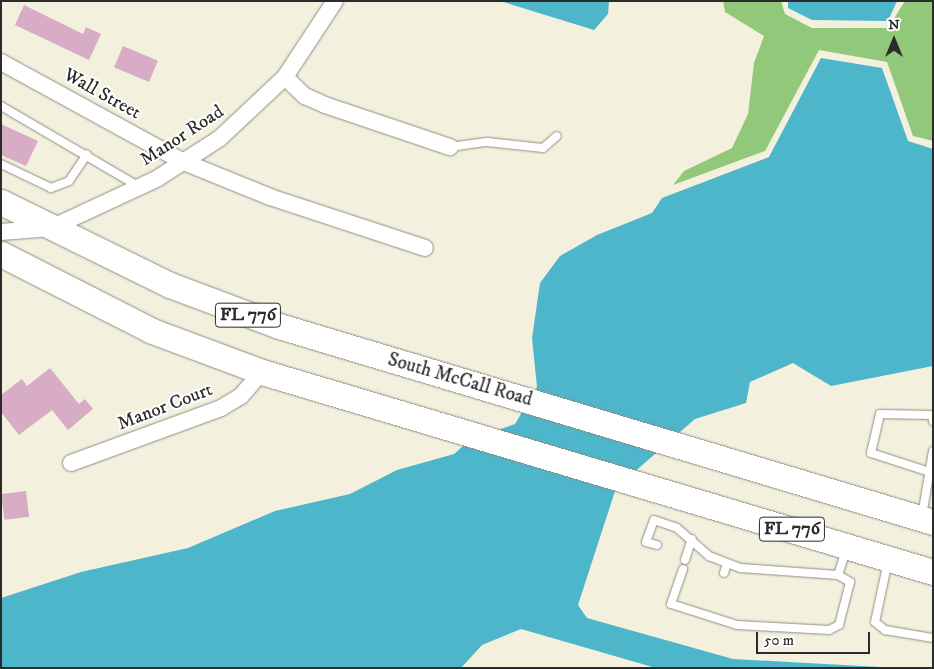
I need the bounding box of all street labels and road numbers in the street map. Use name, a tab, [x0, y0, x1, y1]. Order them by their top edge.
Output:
street label: Wall Street	[59, 63, 145, 125]
street label: Manor Road	[136, 101, 228, 171]
road number: FL 776	[214, 300, 282, 330]
street label: South McCall Road	[385, 348, 535, 412]
street label: Manor Court	[114, 378, 216, 436]
road number: FL 776	[758, 514, 826, 544]

